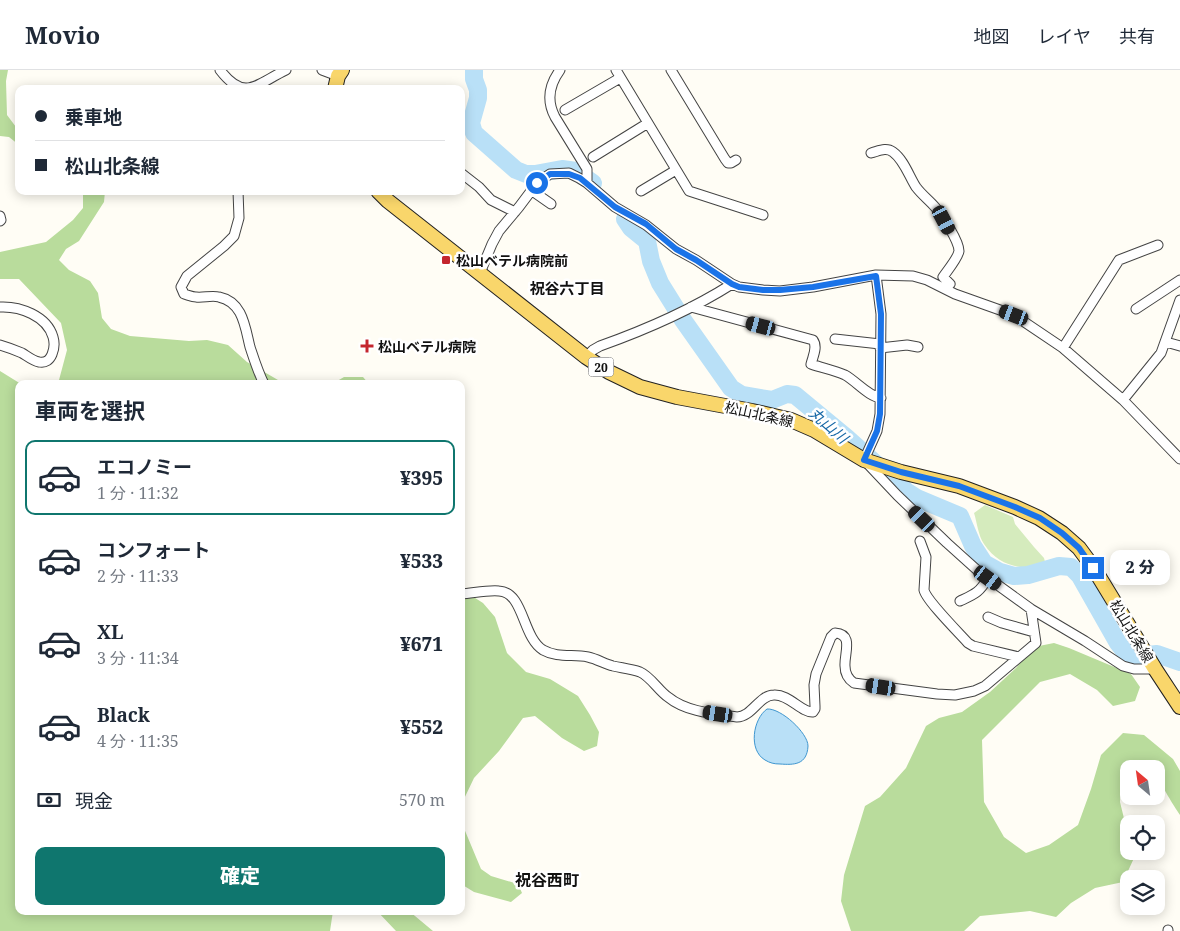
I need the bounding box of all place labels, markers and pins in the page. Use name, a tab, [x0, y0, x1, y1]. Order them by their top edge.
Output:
place label: 松山ベテル病院前	[456, 251, 568, 270]
marker: 松山ベテル病院前	[440, 254, 452, 266]
place label: 松山ベテル病院	[378, 337, 476, 356]
marker: 松山ベテル病院	[360, 339, 374, 353]

